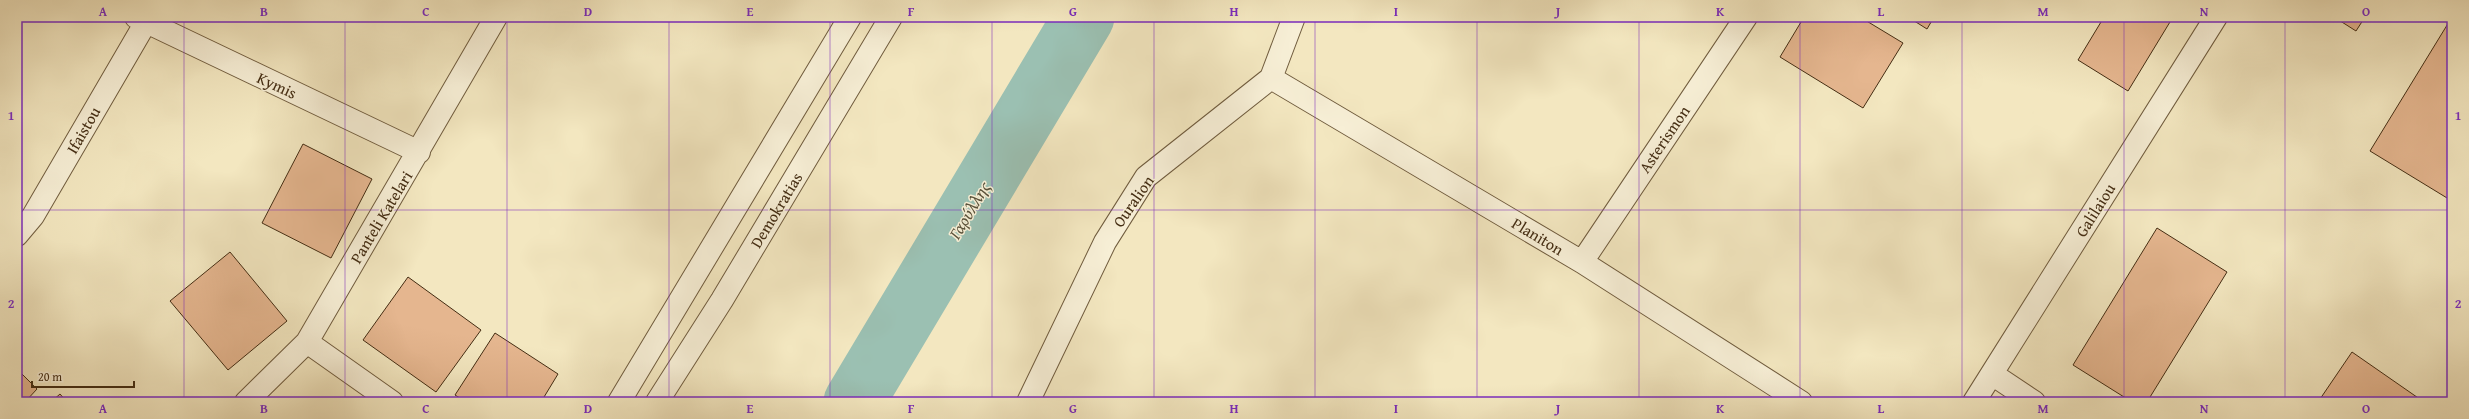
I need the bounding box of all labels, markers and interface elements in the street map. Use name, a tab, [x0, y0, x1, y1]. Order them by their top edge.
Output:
text: A	[99, 2, 108, 21]
text: B	[260, 2, 268, 21]
text: C	[422, 2, 430, 21]
text: D	[584, 2, 592, 21]
text: E	[747, 2, 754, 21]
text: F	[908, 2, 915, 21]
text: G	[1069, 2, 1077, 21]
text: H	[1229, 2, 1239, 21]
text: I	[1394, 2, 1398, 21]
text: J	[1554, 2, 1561, 21]
text: K	[1716, 2, 1725, 21]
text: L	[1878, 2, 1885, 21]
text: M	[2037, 2, 2049, 21]
text: N	[2200, 2, 2209, 21]
text: O	[2362, 2, 2370, 21]
street label: Kymis	[253, 65, 301, 105]
street label: Asterismon	[1633, 100, 1695, 178]
street label: Ifaistou	[60, 102, 106, 158]
text: 1	[8, 106, 14, 125]
text: 1	[2455, 106, 2461, 125]
street label: Panteli Katelari	[344, 166, 418, 268]
street label: Demokratias	[744, 168, 808, 252]
street label: Ouralion	[1106, 170, 1160, 232]
water label: Γαρύλλης	[941, 175, 997, 245]
street label: Galilaiou	[2069, 178, 2121, 242]
street label: Planiton	[1507, 211, 1569, 261]
text: 2	[8, 294, 15, 313]
text: 2	[2455, 294, 2462, 313]
scale bar	[32, 363, 134, 389]
text: 20 m	[38, 368, 62, 385]
text: A	[99, 399, 108, 418]
text: B	[260, 399, 268, 418]
text: C	[422, 399, 430, 418]
text: D	[584, 399, 592, 418]
text: E	[747, 399, 754, 418]
text: F	[908, 399, 915, 418]
text: G	[1069, 399, 1077, 418]
text: H	[1229, 399, 1239, 418]
text: I	[1394, 399, 1398, 418]
text: J	[1554, 399, 1561, 418]
text: K	[1716, 399, 1725, 418]
text: L	[1878, 399, 1885, 418]
text: M	[2037, 399, 2049, 418]
text: N	[2200, 399, 2209, 418]
text: O	[2362, 399, 2370, 418]

